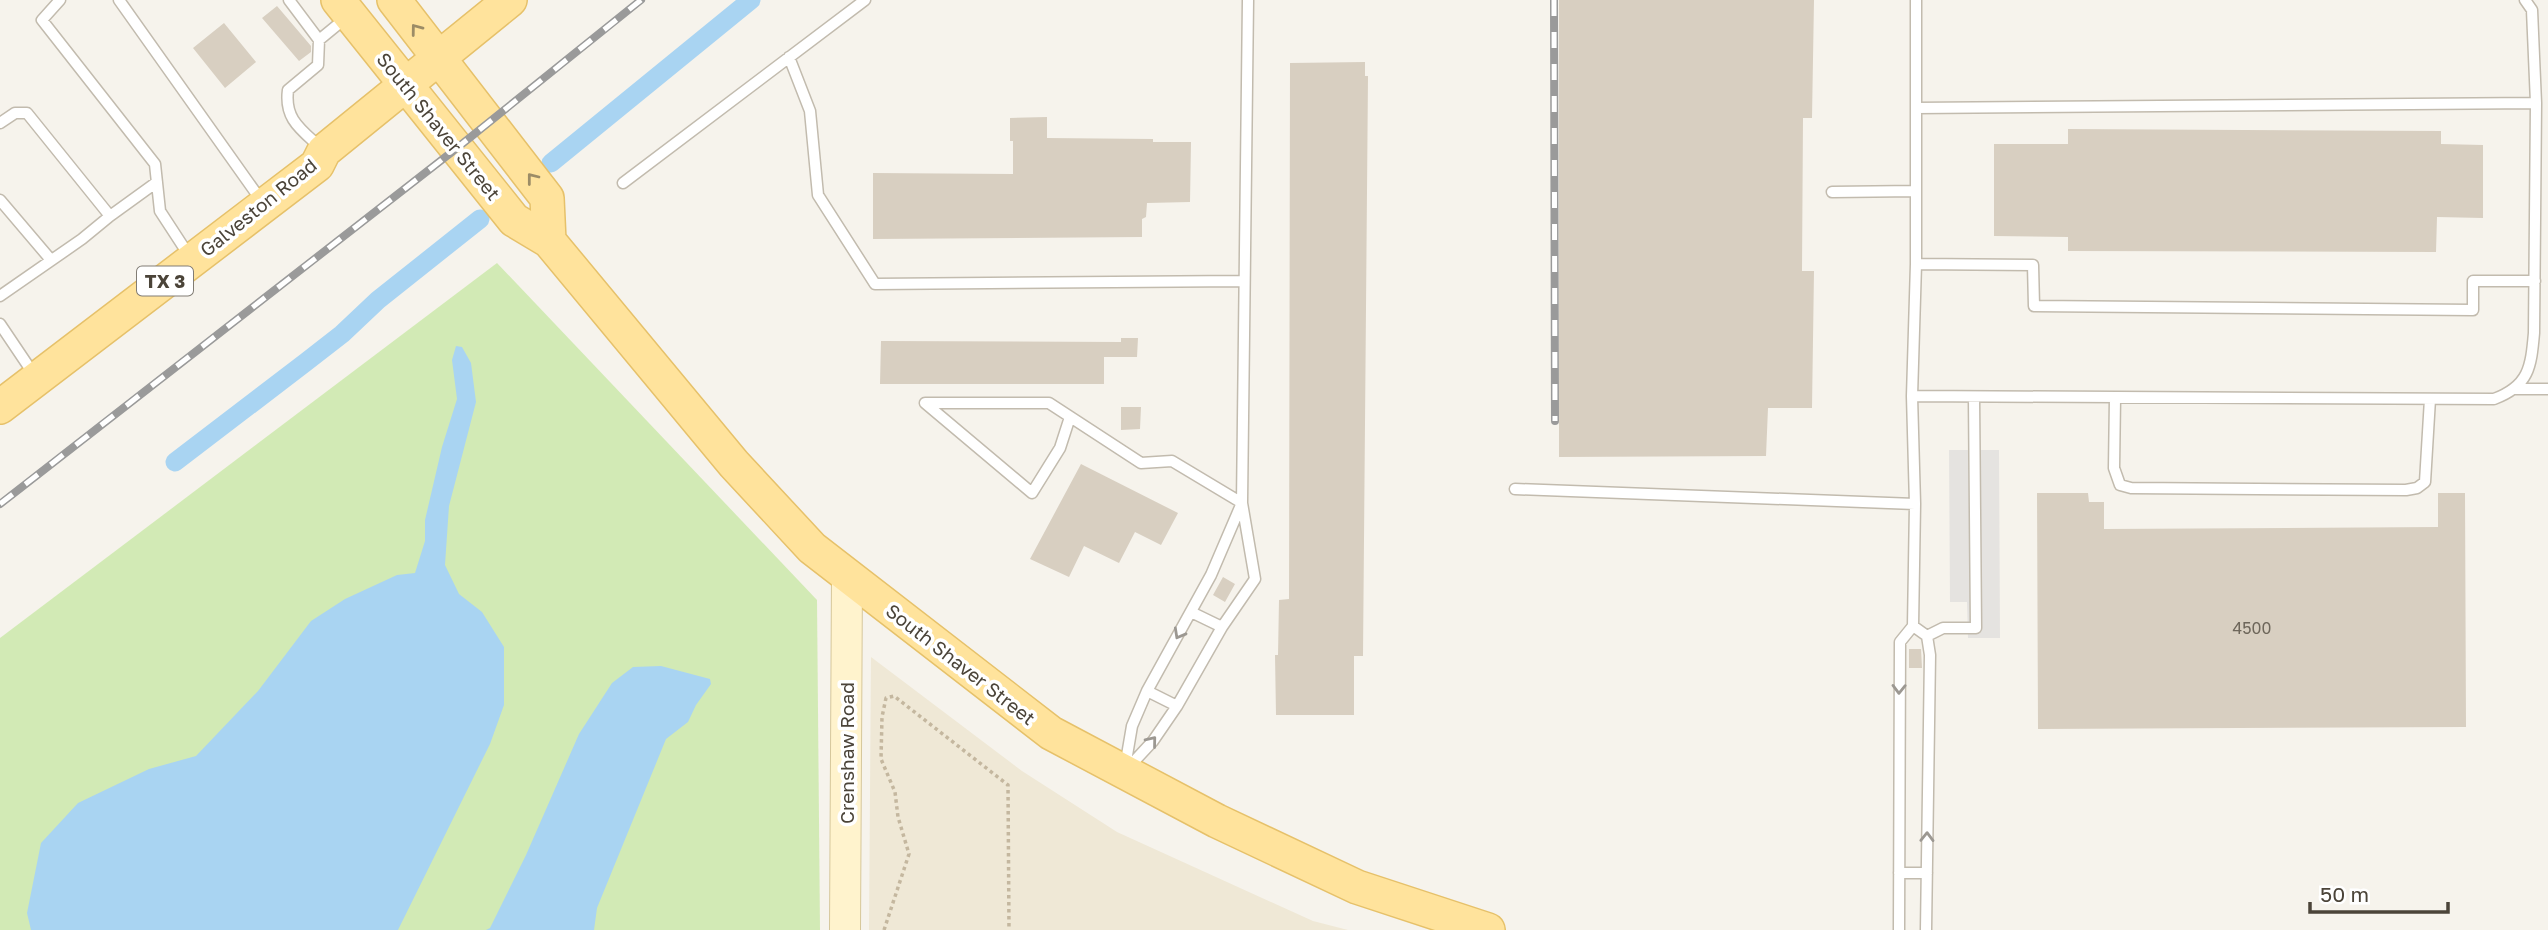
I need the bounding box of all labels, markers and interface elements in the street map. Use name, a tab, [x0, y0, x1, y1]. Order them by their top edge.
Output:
one-way arrow	[412, 24, 425, 37]
street label: South Shaver Street	[372, 48, 506, 204]
street label: Galveston Road	[195, 153, 321, 261]
one-way arrow	[527, 173, 540, 185]
road number: TX 3	[137, 267, 193, 296]
street label: South Shaver Street	[882, 599, 1040, 729]
house number: 4500	[2233, 618, 2271, 638]
one-way arrow	[1174, 626, 1187, 639]
street label: Crenshaw Road	[835, 682, 858, 824]
one-way arrow	[1891, 684, 1907, 694]
one-way arrow	[1144, 736, 1156, 749]
one-way arrow	[1919, 832, 1935, 842]
scale bar	[2310, 870, 2448, 914]
text: 50 m	[2320, 881, 2369, 907]

